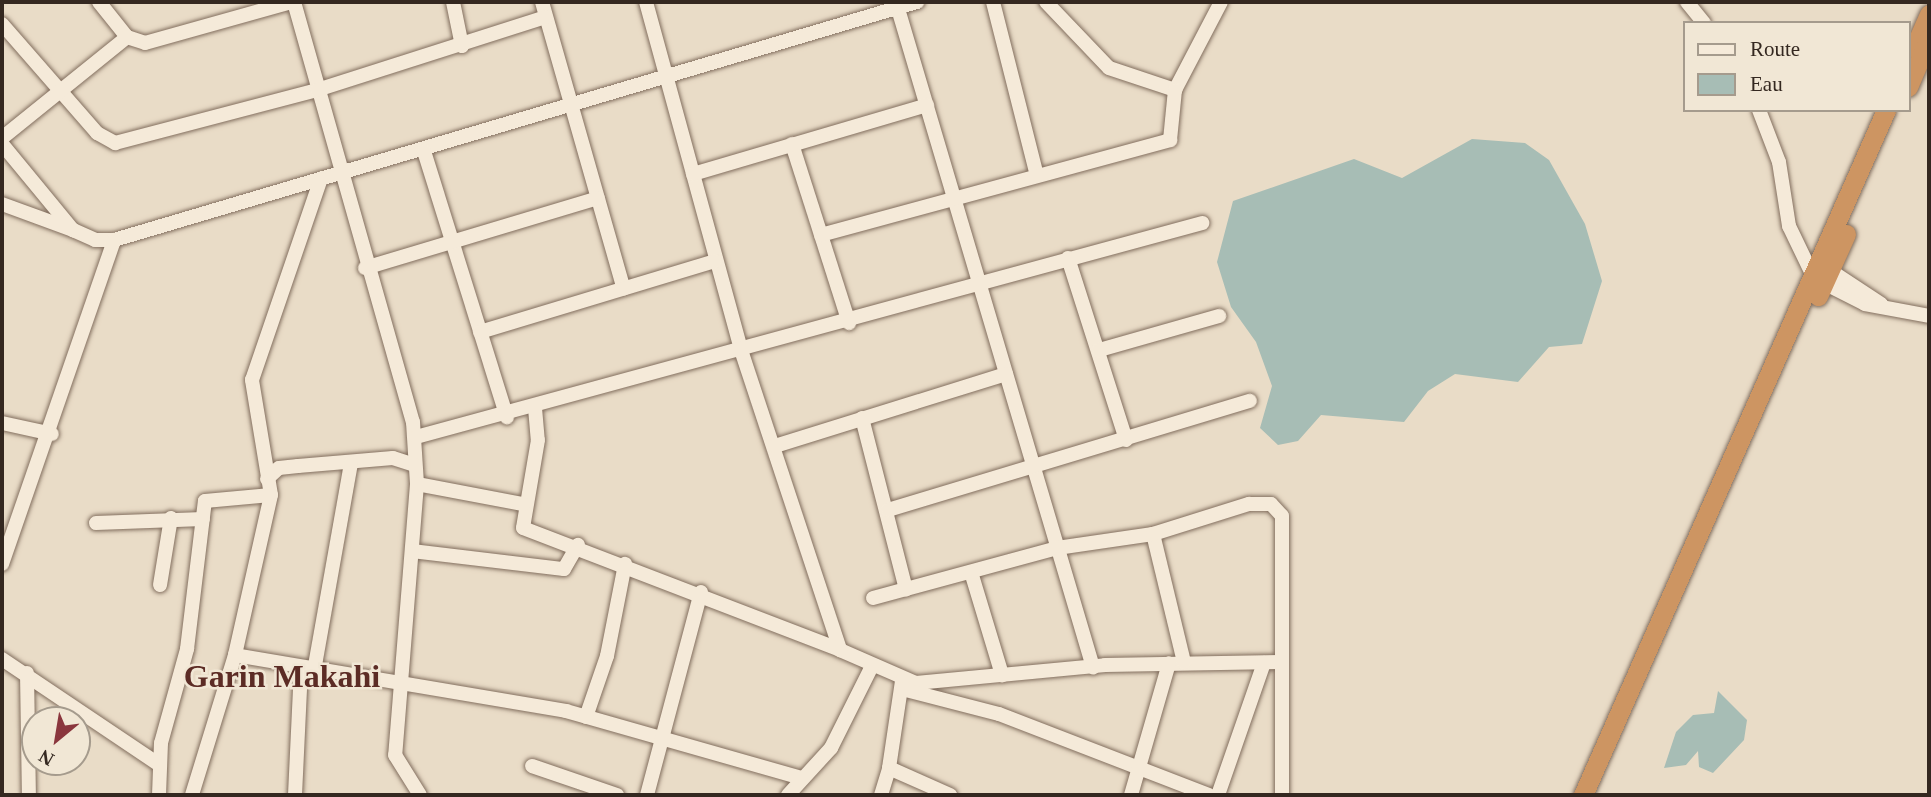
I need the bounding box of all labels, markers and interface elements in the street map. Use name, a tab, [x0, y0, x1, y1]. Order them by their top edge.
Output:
legend	[1682, 21, 1910, 112]
text: Route	[1750, 37, 1800, 61]
text: Eau	[1750, 72, 1783, 96]
district label: Garin Makahi	[184, 657, 380, 695]
north arrow	[21, 706, 91, 776]
text: N	[35, 745, 57, 770]

